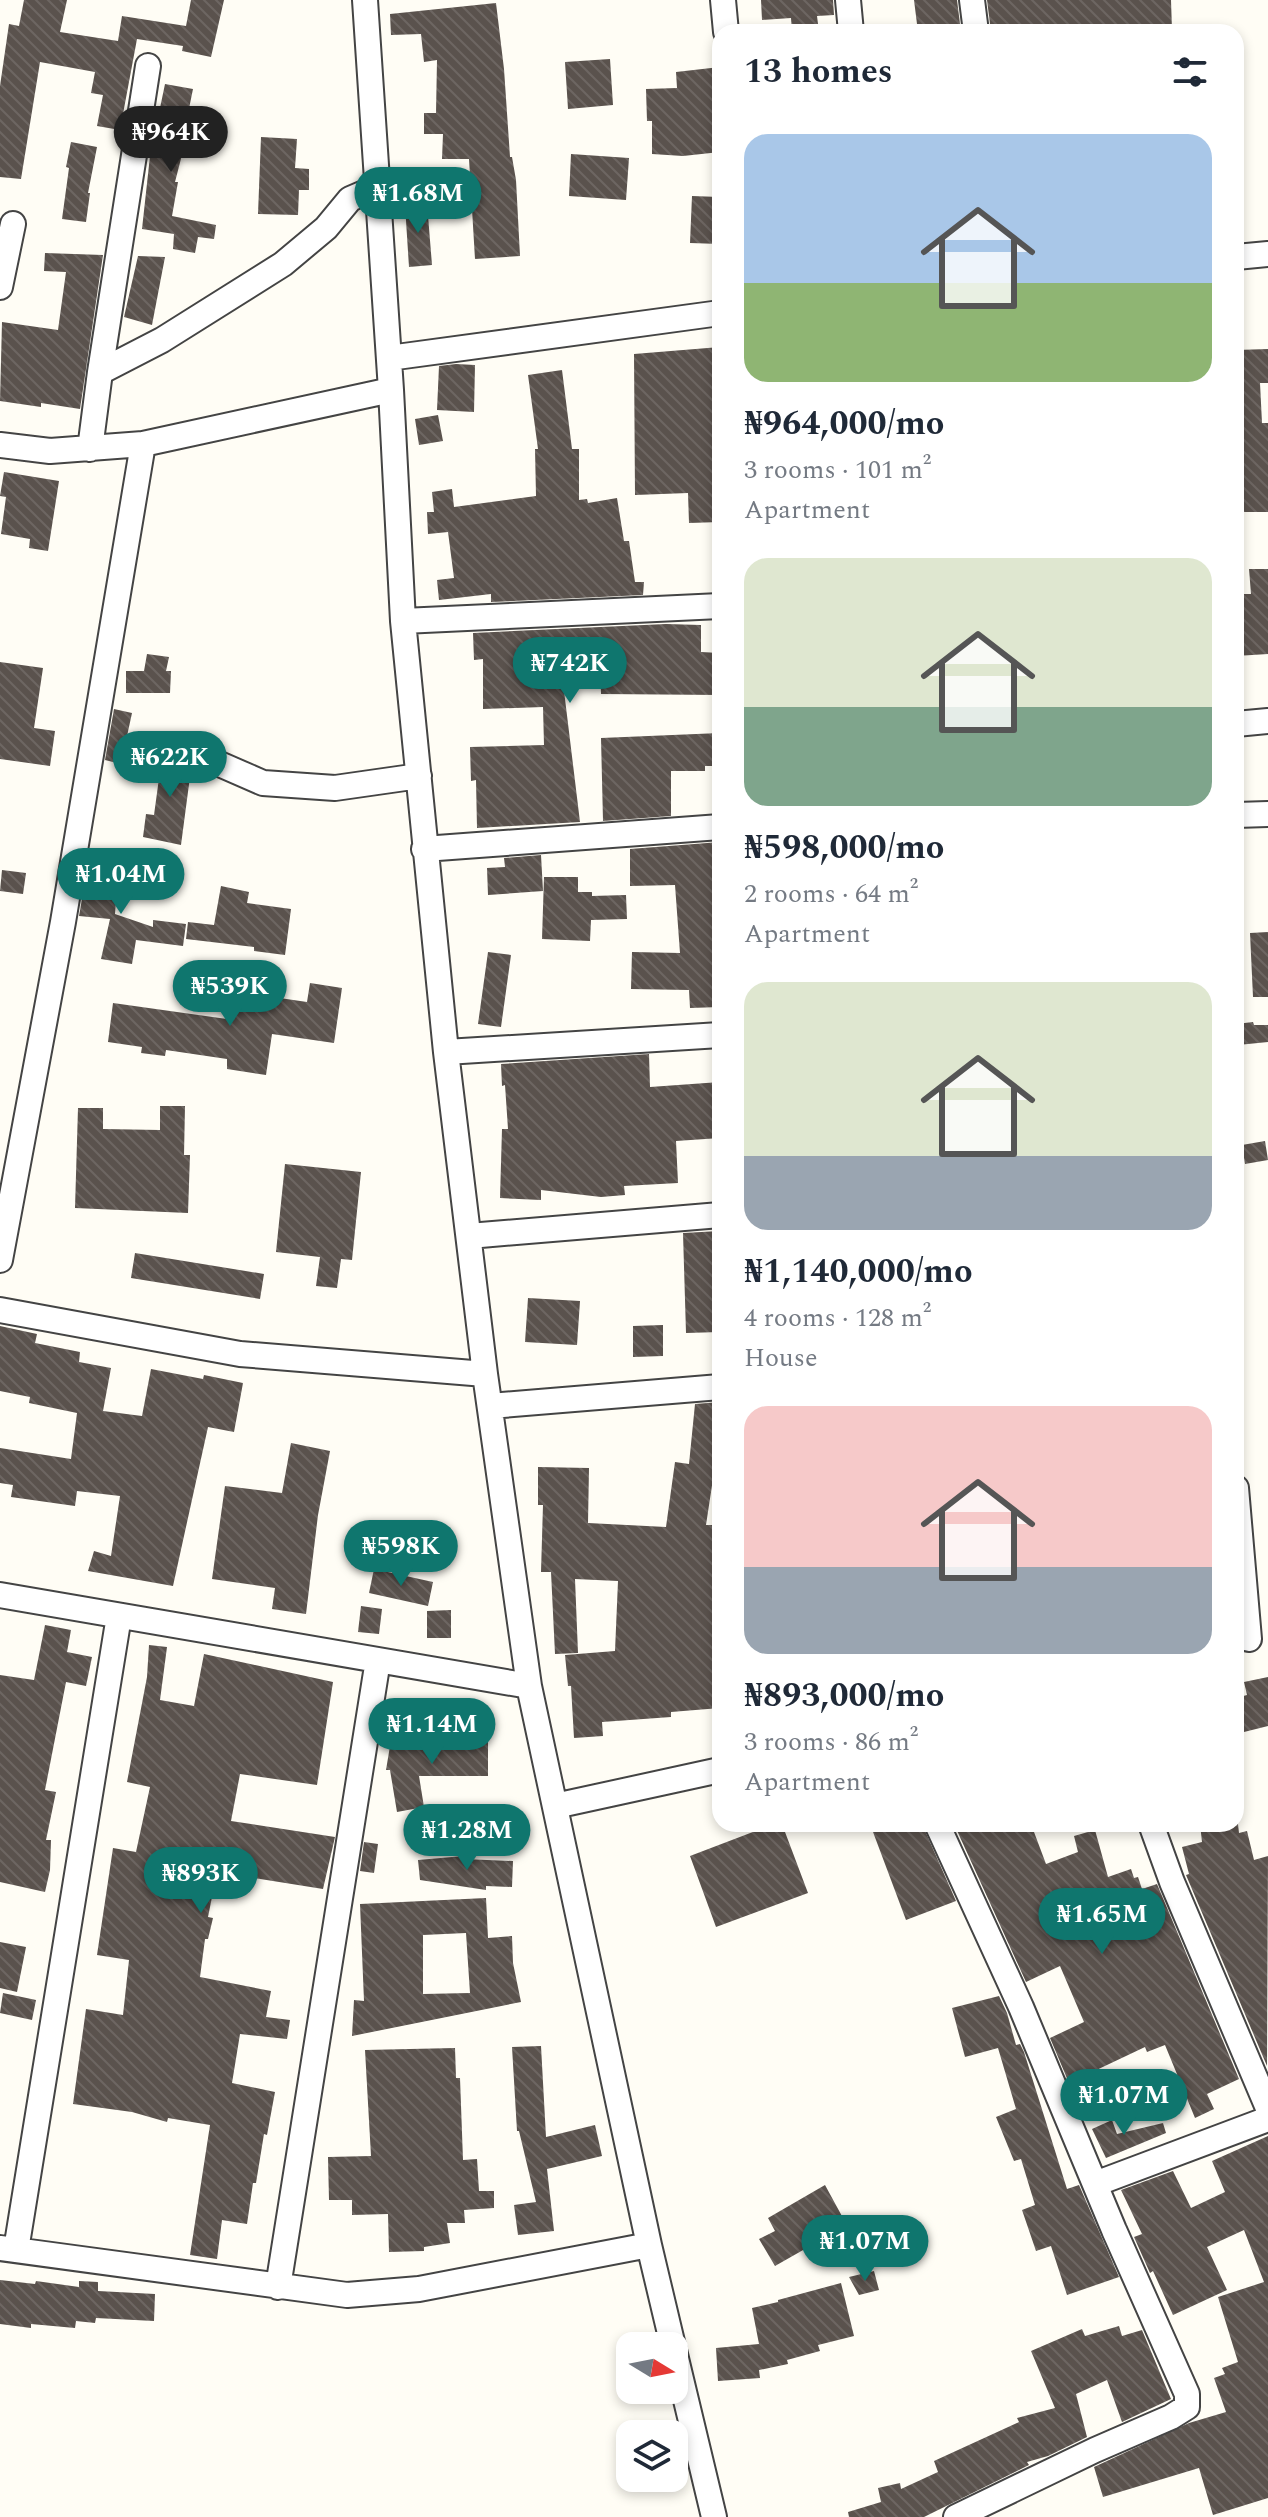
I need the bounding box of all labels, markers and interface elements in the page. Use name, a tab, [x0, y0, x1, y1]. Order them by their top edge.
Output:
text: 13 homes	[744, 46, 893, 98]
icon: filters	[1168, 50, 1212, 94]
pin: ₦964K	[115, 106, 227, 174]
text: ₦964K	[132, 112, 210, 152]
pin: ₦1.68M	[353, 167, 483, 235]
text: ₦1.68M	[372, 173, 464, 213]
icon: home	[906, 186, 1050, 330]
text: ₦964,000/mo	[744, 398, 944, 450]
text: 3 rooms · 101 m²	[744, 450, 931, 490]
text: Apartment	[744, 490, 870, 530]
icon: home	[906, 610, 1050, 754]
pin: ₦742K	[514, 637, 626, 705]
text: ₦742K	[531, 643, 609, 683]
pin: ₦622K	[114, 731, 226, 799]
text: ₦622K	[131, 737, 209, 777]
text: ₦598,000/mo	[744, 822, 944, 874]
pin: ₦1.04M	[56, 848, 186, 916]
text: ₦1.04M	[75, 854, 167, 894]
text: 2 rooms · 64 m²	[744, 874, 918, 914]
text: Apartment	[744, 914, 870, 954]
pin: ₦539K	[174, 960, 286, 1028]
text: ₦539K	[191, 966, 269, 1006]
icon: home	[906, 1034, 1050, 1178]
text: ₦1,140,000/mo	[744, 1246, 973, 1298]
text: 4 rooms · 128 m²	[744, 1298, 931, 1338]
text: House	[744, 1338, 818, 1378]
icon: home	[906, 1458, 1050, 1602]
pin: ₦598K	[345, 1520, 457, 1588]
text: ₦598K	[362, 1526, 440, 1566]
text: ₦893,000/mo	[744, 1670, 944, 1722]
pin: ₦1.14M	[367, 1698, 497, 1766]
text: ₦1.14M	[386, 1704, 478, 1744]
text: 3 rooms · 86 m²	[744, 1722, 918, 1762]
text: Apartment	[744, 1762, 870, 1802]
pin: ₦1.28M	[402, 1804, 532, 1872]
text: ₦1.28M	[421, 1810, 513, 1850]
pin: ₦893K	[145, 1847, 257, 1915]
text: ₦893K	[162, 1853, 240, 1893]
pin: ₦1.65M	[1037, 1888, 1167, 1956]
text: ₦1.65M	[1056, 1894, 1148, 1934]
pin: ₦1.07M	[1059, 2069, 1189, 2137]
text: ₦1.07M	[1078, 2075, 1170, 2115]
pin: ₦1.07M	[800, 2215, 930, 2283]
text: ₦1.07M	[819, 2221, 911, 2261]
north arrow	[616, 2332, 688, 2404]
map controls	[616, 2332, 688, 2492]
button: layers	[616, 2420, 688, 2492]

